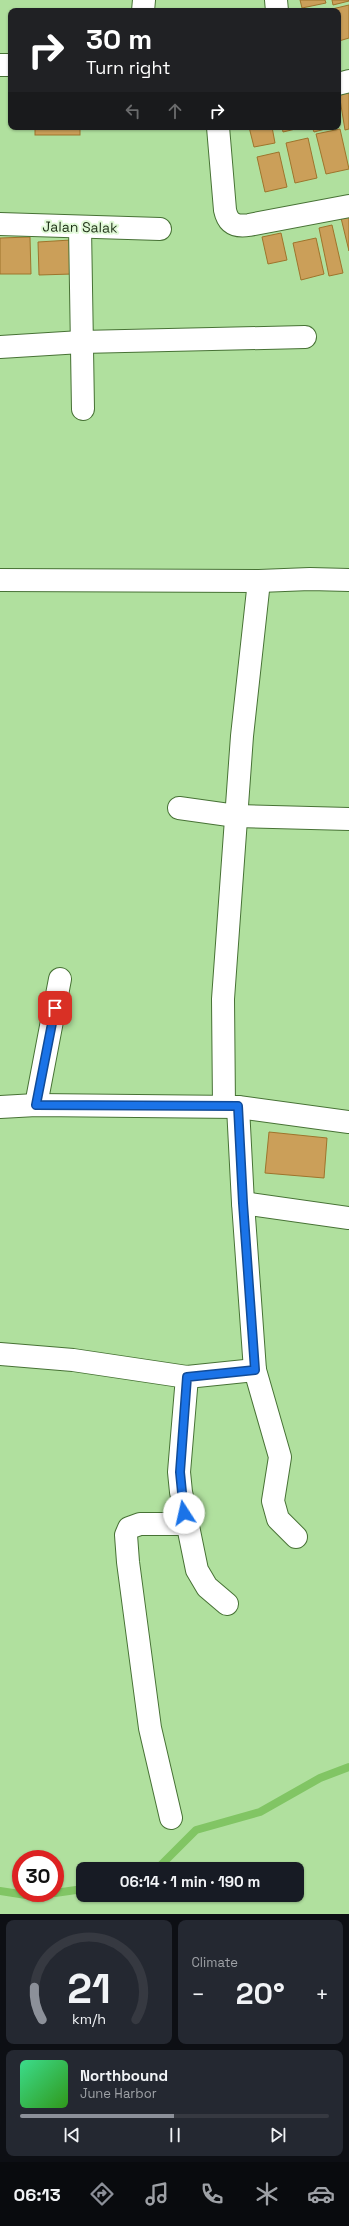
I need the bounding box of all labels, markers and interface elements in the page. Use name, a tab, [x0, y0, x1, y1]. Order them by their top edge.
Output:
text: 30 m	[86, 21, 152, 57]
icon: right	[20, 24, 72, 76]
text: Turn right	[86, 56, 170, 79]
icon: left	[122, 100, 144, 122]
icon: ahead	[164, 100, 186, 122]
icon: right	[206, 100, 228, 122]
street label: Jalan Salak	[42, 217, 118, 237]
pin	[38, 991, 72, 1025]
icon: arrive	[44, 997, 66, 1019]
position arrow	[163, 1492, 205, 1534]
speed limit sign: 30	[12, 1850, 64, 1902]
text: 06:14 · 1 min · 190 m	[120, 1872, 260, 1891]
text: Climate	[192, 1954, 238, 1971]
text: 21	[67, 1962, 111, 2015]
text: 20°	[236, 1974, 285, 2013]
text: −	[192, 1980, 205, 2008]
text: +	[315, 1980, 329, 2008]
text: km/h	[72, 2010, 106, 2028]
text: Northbound	[80, 2066, 168, 2085]
text: June Harbor	[80, 2085, 157, 2102]
icon: previous	[61, 2124, 83, 2146]
icon: pause	[164, 2124, 186, 2146]
icon: next	[267, 2124, 289, 2146]
icon: directions	[88, 2180, 116, 2208]
icon: music	[143, 2180, 171, 2208]
icon: phone	[198, 2180, 226, 2208]
icon: climate	[253, 2180, 281, 2208]
icon: car	[307, 2180, 335, 2208]
text: 06:13	[13, 2183, 61, 2206]

